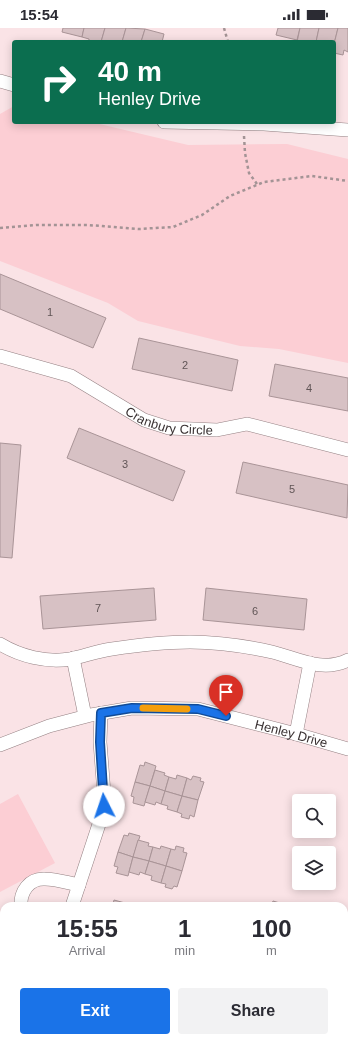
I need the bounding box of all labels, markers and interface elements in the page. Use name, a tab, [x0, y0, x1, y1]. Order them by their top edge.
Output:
text: 15:54	[20, 6, 58, 23]
icon: right	[32, 56, 84, 108]
text: 40 m	[98, 56, 162, 87]
text: Henley Drive	[98, 89, 201, 109]
house number: 1	[47, 306, 53, 318]
house number: 2	[182, 359, 188, 371]
house number: 4	[306, 382, 312, 394]
street label: Cranbury Circle	[123, 404, 213, 438]
house number: 3	[122, 458, 128, 470]
house number: 5	[289, 483, 295, 495]
house number: 7	[95, 602, 101, 614]
house number: 6	[252, 605, 258, 617]
pin	[209, 675, 243, 716]
icon: arrive	[215, 681, 237, 703]
street label: Henley Drive	[253, 717, 329, 751]
position arrow	[83, 785, 125, 827]
map controls	[292, 794, 336, 890]
button: search	[292, 794, 336, 838]
button: layers	[292, 846, 336, 890]
text: 15:55	[56, 915, 118, 942]
text: 1	[178, 915, 191, 942]
text: 100	[252, 915, 292, 942]
text: Arrival	[69, 943, 106, 958]
text: min	[174, 943, 195, 958]
text: m	[266, 943, 277, 958]
button: Exit	[20, 988, 170, 1034]
button: Share	[178, 988, 328, 1034]

